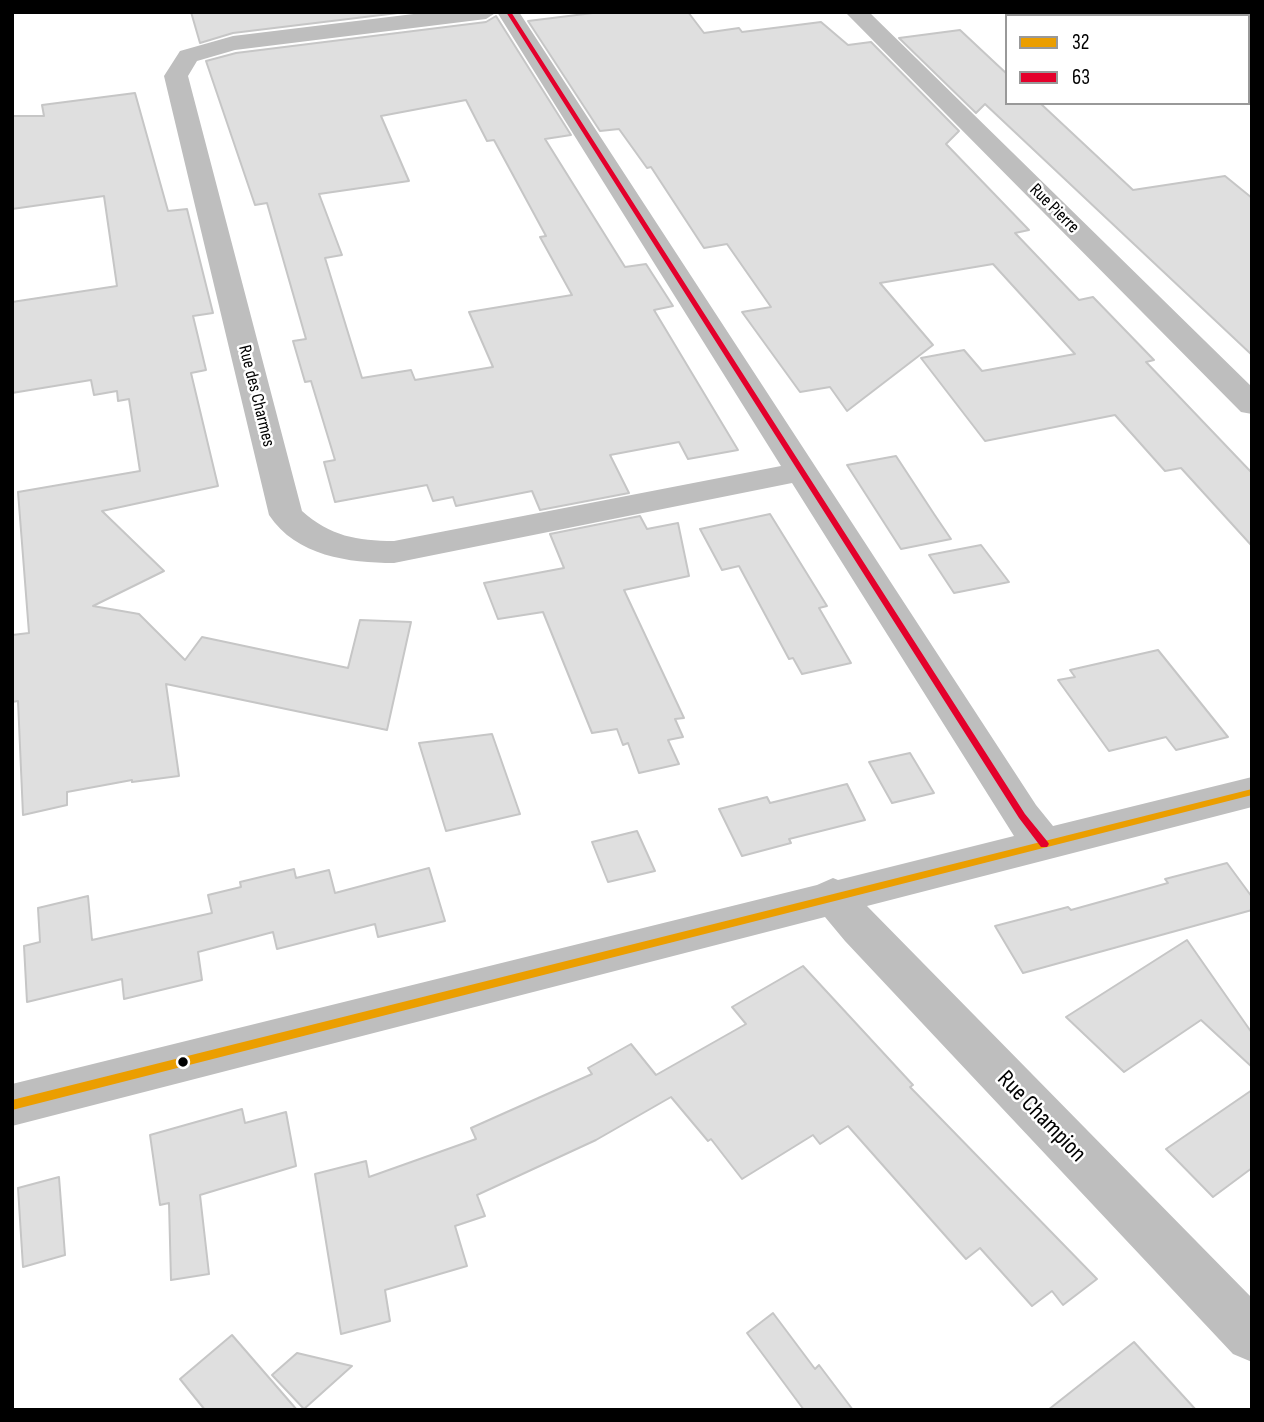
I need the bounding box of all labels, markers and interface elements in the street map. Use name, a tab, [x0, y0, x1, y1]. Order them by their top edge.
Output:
legend	[1005, 14, 1250, 105]
text: 32	[1072, 30, 1089, 55]
text: 63	[1072, 65, 1090, 90]
street label: Rue Pierre	[1025, 180, 1083, 238]
street label: Rue des Charmes	[233, 343, 279, 449]
unlabelled marker	[176, 1055, 190, 1069]
street label: Rue Champion	[990, 1065, 1092, 1169]

